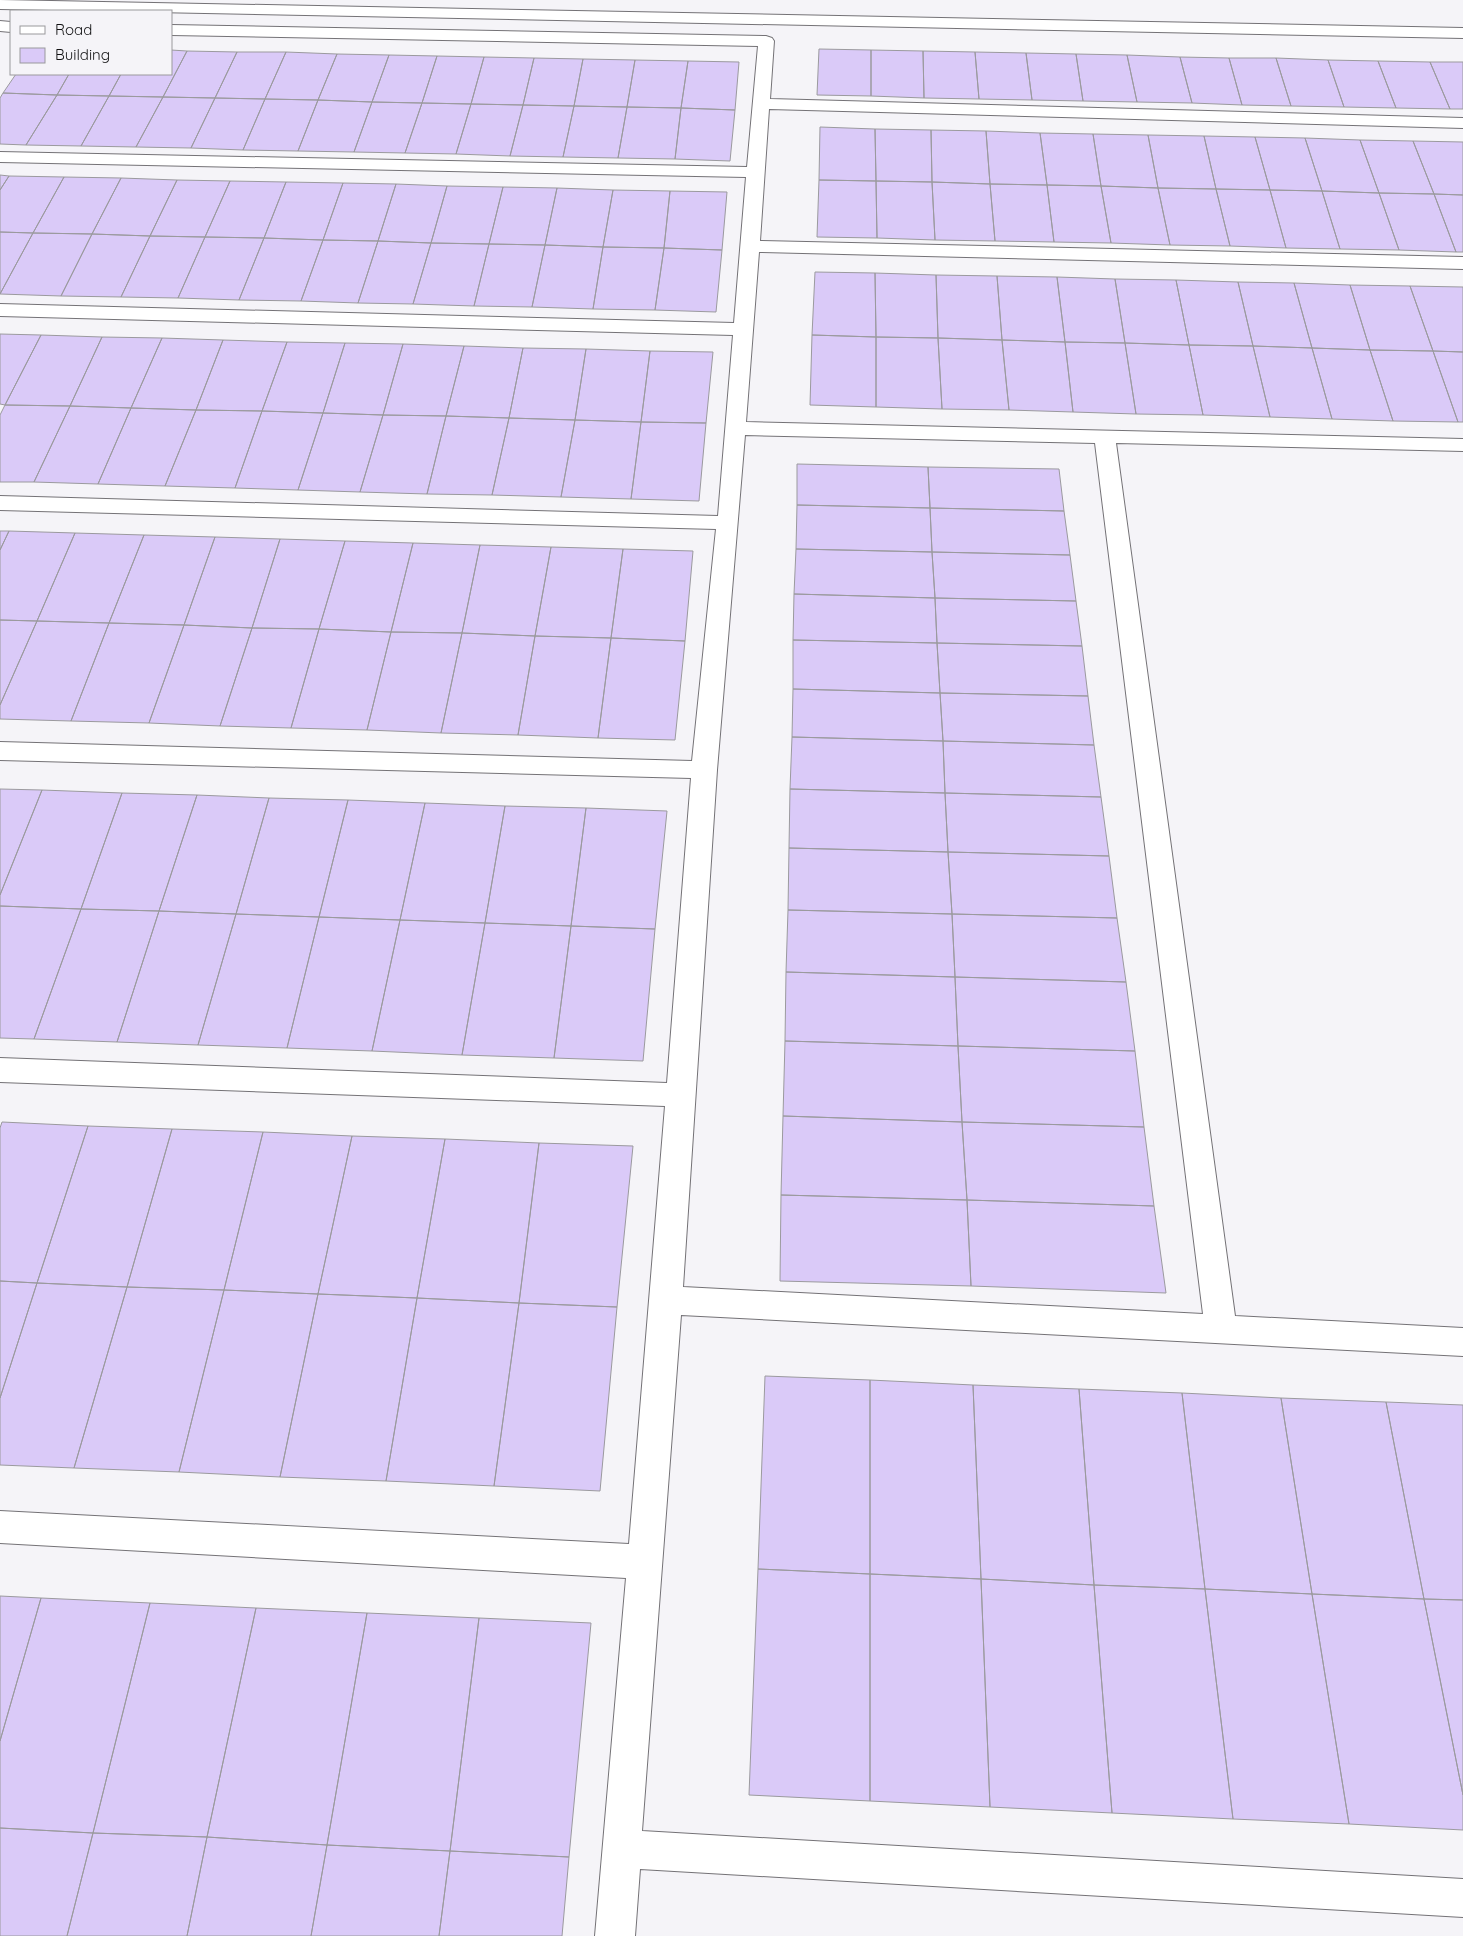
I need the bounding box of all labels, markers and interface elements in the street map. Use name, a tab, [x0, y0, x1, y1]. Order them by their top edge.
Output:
legend	[10, 10, 172, 75]
text: Road	[55, 20, 92, 39]
text: Building	[55, 45, 110, 64]

